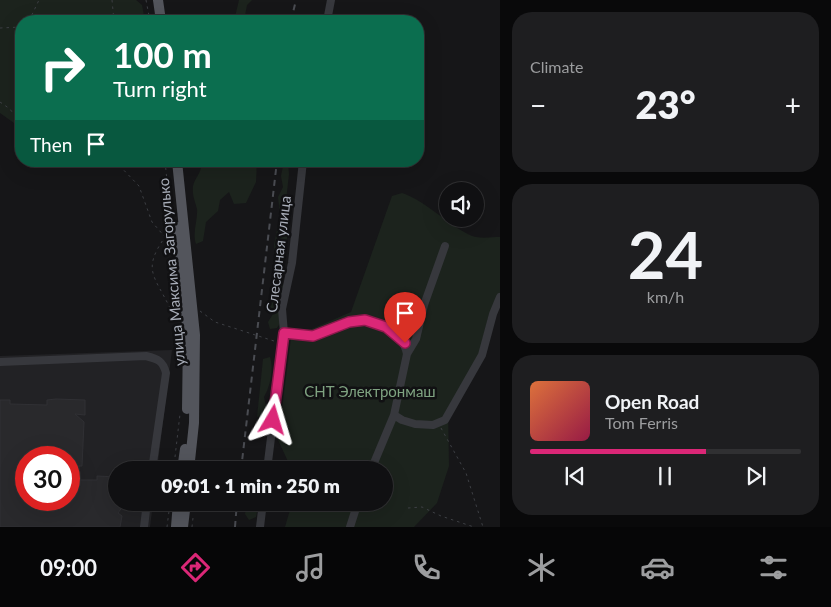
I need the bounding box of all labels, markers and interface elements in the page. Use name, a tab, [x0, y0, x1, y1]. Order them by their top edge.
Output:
text: 100 m	[113, 33, 212, 75]
icon: right	[30, 35, 95, 100]
text: Climate	[530, 57, 583, 76]
text: Turn right	[113, 75, 207, 102]
text: 23°	[636, 81, 695, 127]
text: −	[530, 88, 546, 122]
text: +	[785, 88, 801, 122]
icon: arrive	[82, 130, 110, 158]
text: Then	[30, 133, 72, 156]
street label: улица Максима Загорулько	[154, 177, 188, 367]
map controls	[439, 182, 484, 227]
button: sound	[439, 182, 484, 227]
street label: Слесарная улица	[262, 194, 294, 314]
text: 24	[628, 215, 703, 293]
text: km/h	[647, 287, 684, 306]
pin	[384, 292, 426, 343]
icon: arrive	[391, 299, 419, 327]
park label: СНТ Электронмаш	[304, 382, 436, 400]
text: Open Road	[605, 390, 699, 413]
position arrow	[246, 393, 298, 445]
text: Tom Ferris	[605, 413, 678, 432]
speed limit sign: 30	[15, 446, 80, 511]
icon: previous	[561, 462, 589, 490]
icon: pause	[651, 462, 679, 490]
icon: next	[742, 462, 770, 490]
text: 09:01 · 1 min · 250 m	[161, 474, 340, 497]
icon: directions	[178, 550, 213, 585]
icon: music	[293, 550, 328, 585]
icon: phone	[409, 550, 444, 585]
icon: climate	[524, 550, 559, 585]
icon: car	[640, 550, 675, 585]
icon: filters	[756, 550, 791, 585]
text: 09:00	[40, 554, 97, 581]

